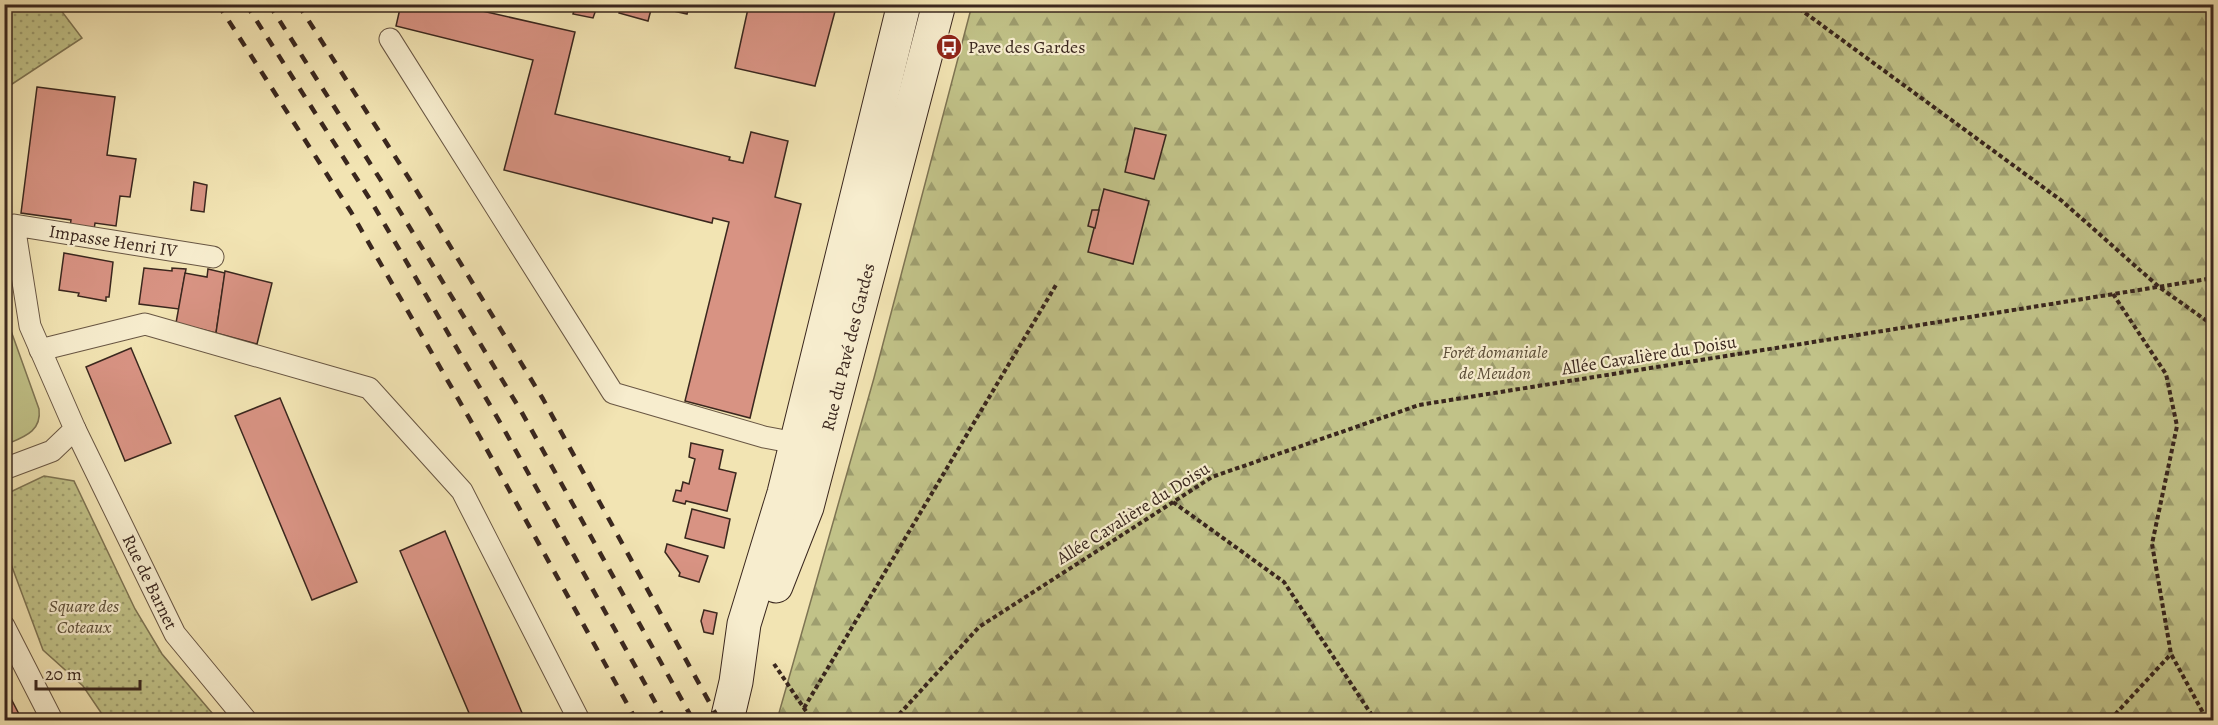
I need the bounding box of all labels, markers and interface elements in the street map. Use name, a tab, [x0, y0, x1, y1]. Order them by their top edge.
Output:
bus stop icon: Pave des Gardes	[934, 32, 964, 62]
place label: Pave des Gardes	[968, 35, 1085, 59]
street label: Impasse Henri IV	[47, 219, 179, 263]
street label: Rue du Pavé des Gardes	[816, 261, 880, 433]
street label: Allée Cavalière du Doisu	[1559, 329, 1738, 381]
park label: Forêt domaniale de Meudon	[1442, 340, 1548, 385]
street label: Allée Cavalière du Doisu	[1051, 456, 1214, 570]
street label: Rue de Barnet	[117, 530, 183, 634]
park label: Square des Coteaux	[49, 594, 119, 639]
scale bar	[36, 653, 140, 691]
text: 20 m	[45, 662, 82, 686]

